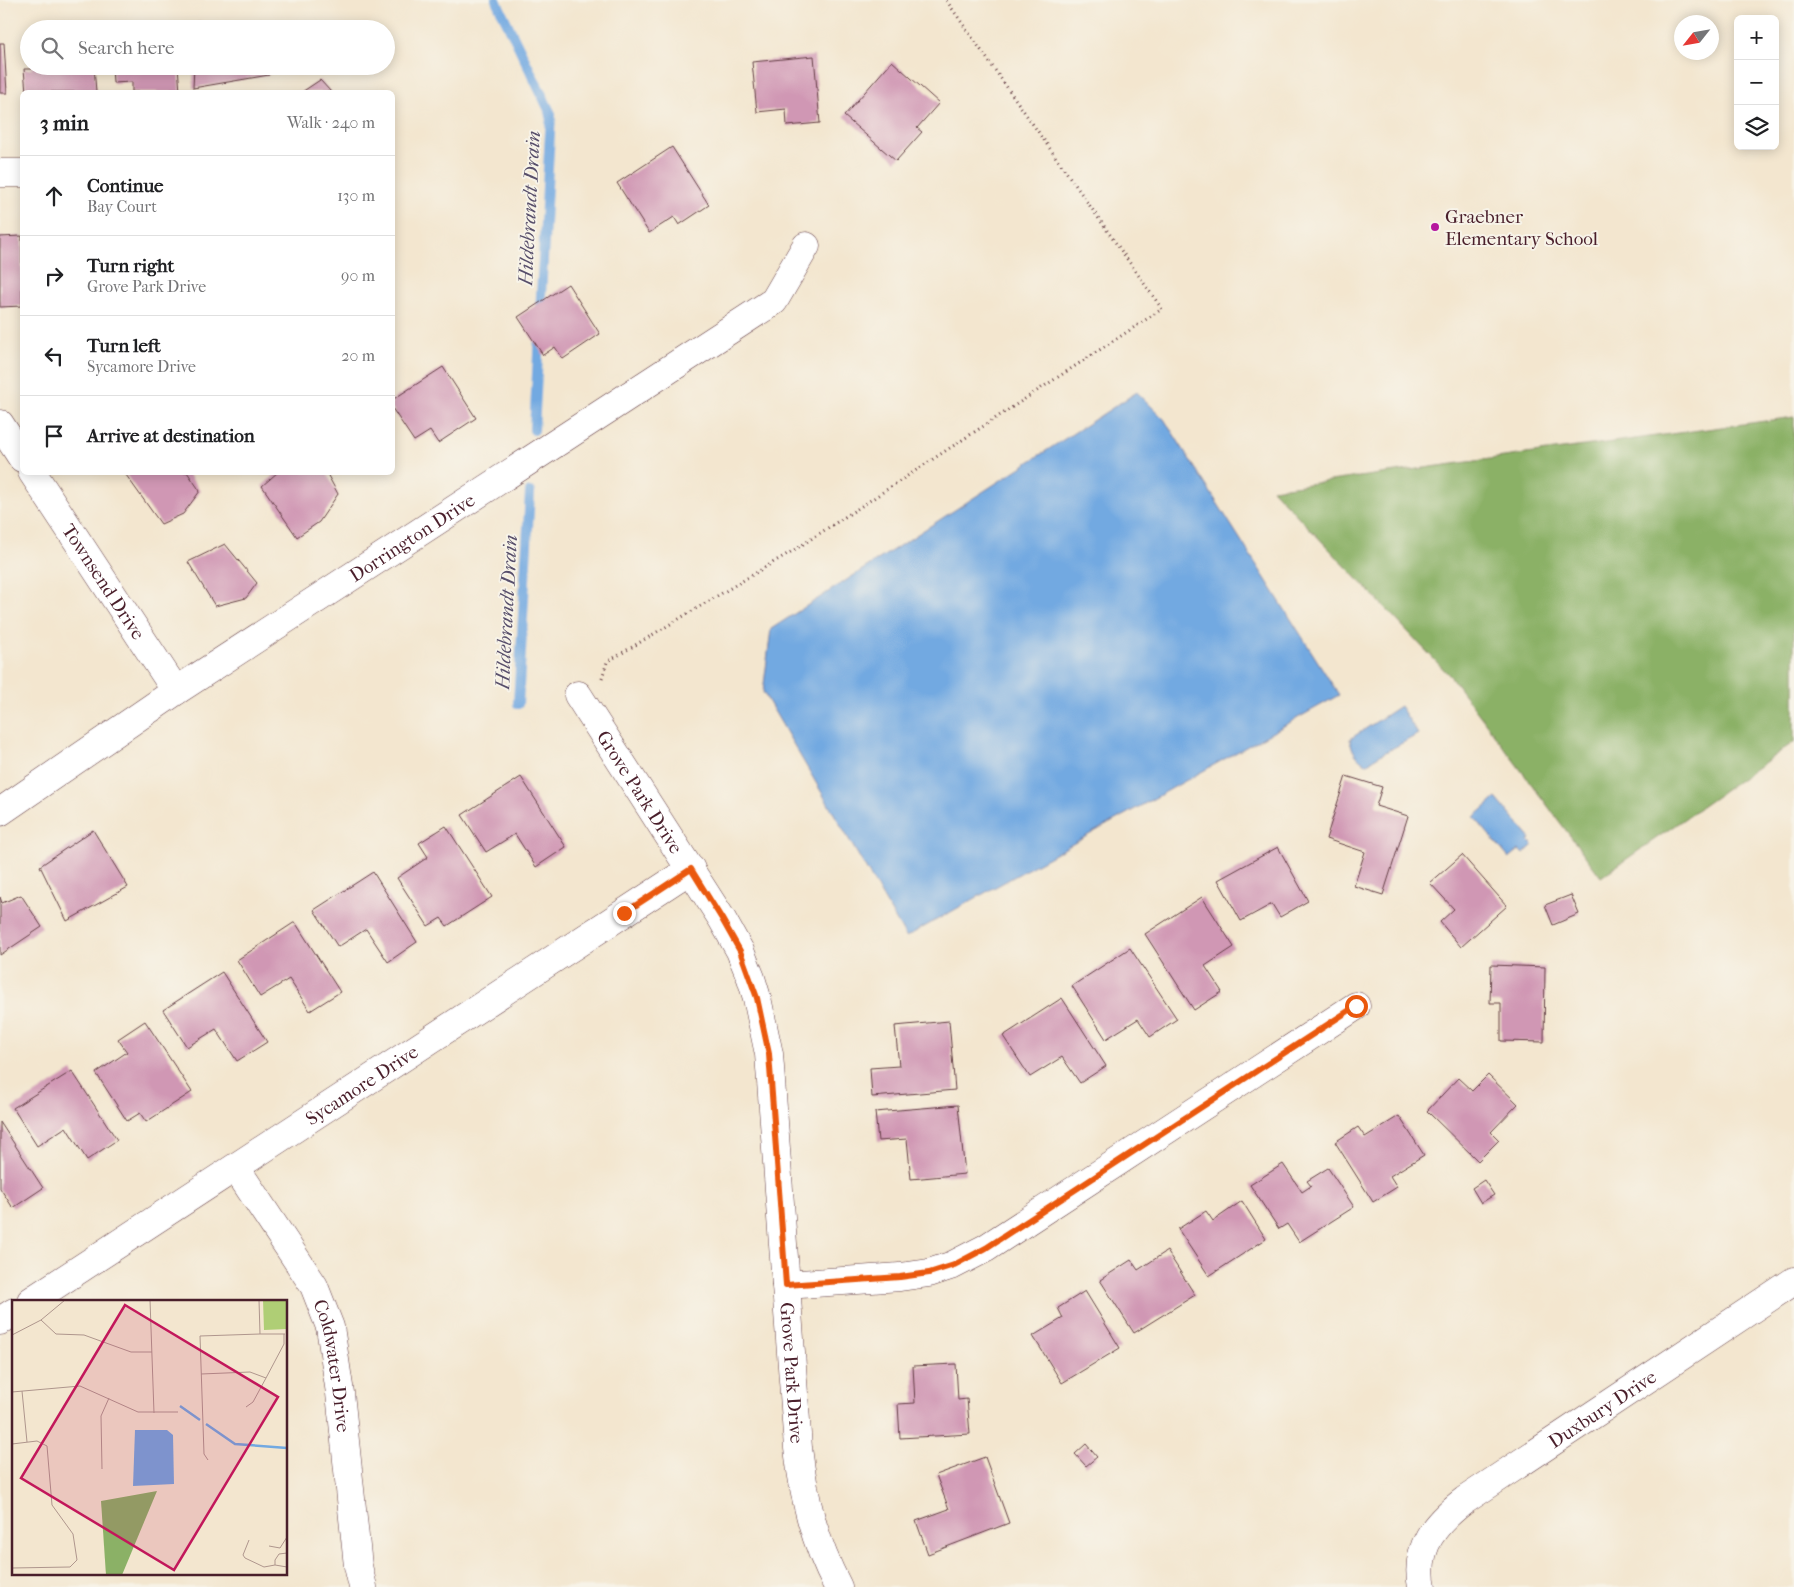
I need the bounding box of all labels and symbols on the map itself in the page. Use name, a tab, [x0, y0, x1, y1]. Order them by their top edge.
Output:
north arrow	[1674, 15, 1719, 60]
water label: Hildebrandt Drain	[514, 130, 545, 287]
place label: Graebner Elementary School	[1445, 206, 1598, 250]
marker: Graebner Elementary School	[1429, 221, 1441, 233]
street label: Dorrington Drive	[345, 489, 479, 587]
street label: Townsend Drive	[57, 520, 149, 644]
water label: Hildebrandt Drain	[491, 534, 522, 691]
street label: Grove Park Drive	[592, 727, 687, 858]
route end	[613, 902, 636, 925]
route start	[1345, 995, 1368, 1018]
street label: Sycamore Drive	[302, 1041, 422, 1130]
street label: Coldwater Drive	[308, 1296, 354, 1433]
inset map	[12, 1300, 288, 1574]
street label: Grove Park Drive	[775, 1301, 808, 1444]
street label: Duxbury Drive	[1545, 1366, 1661, 1453]

